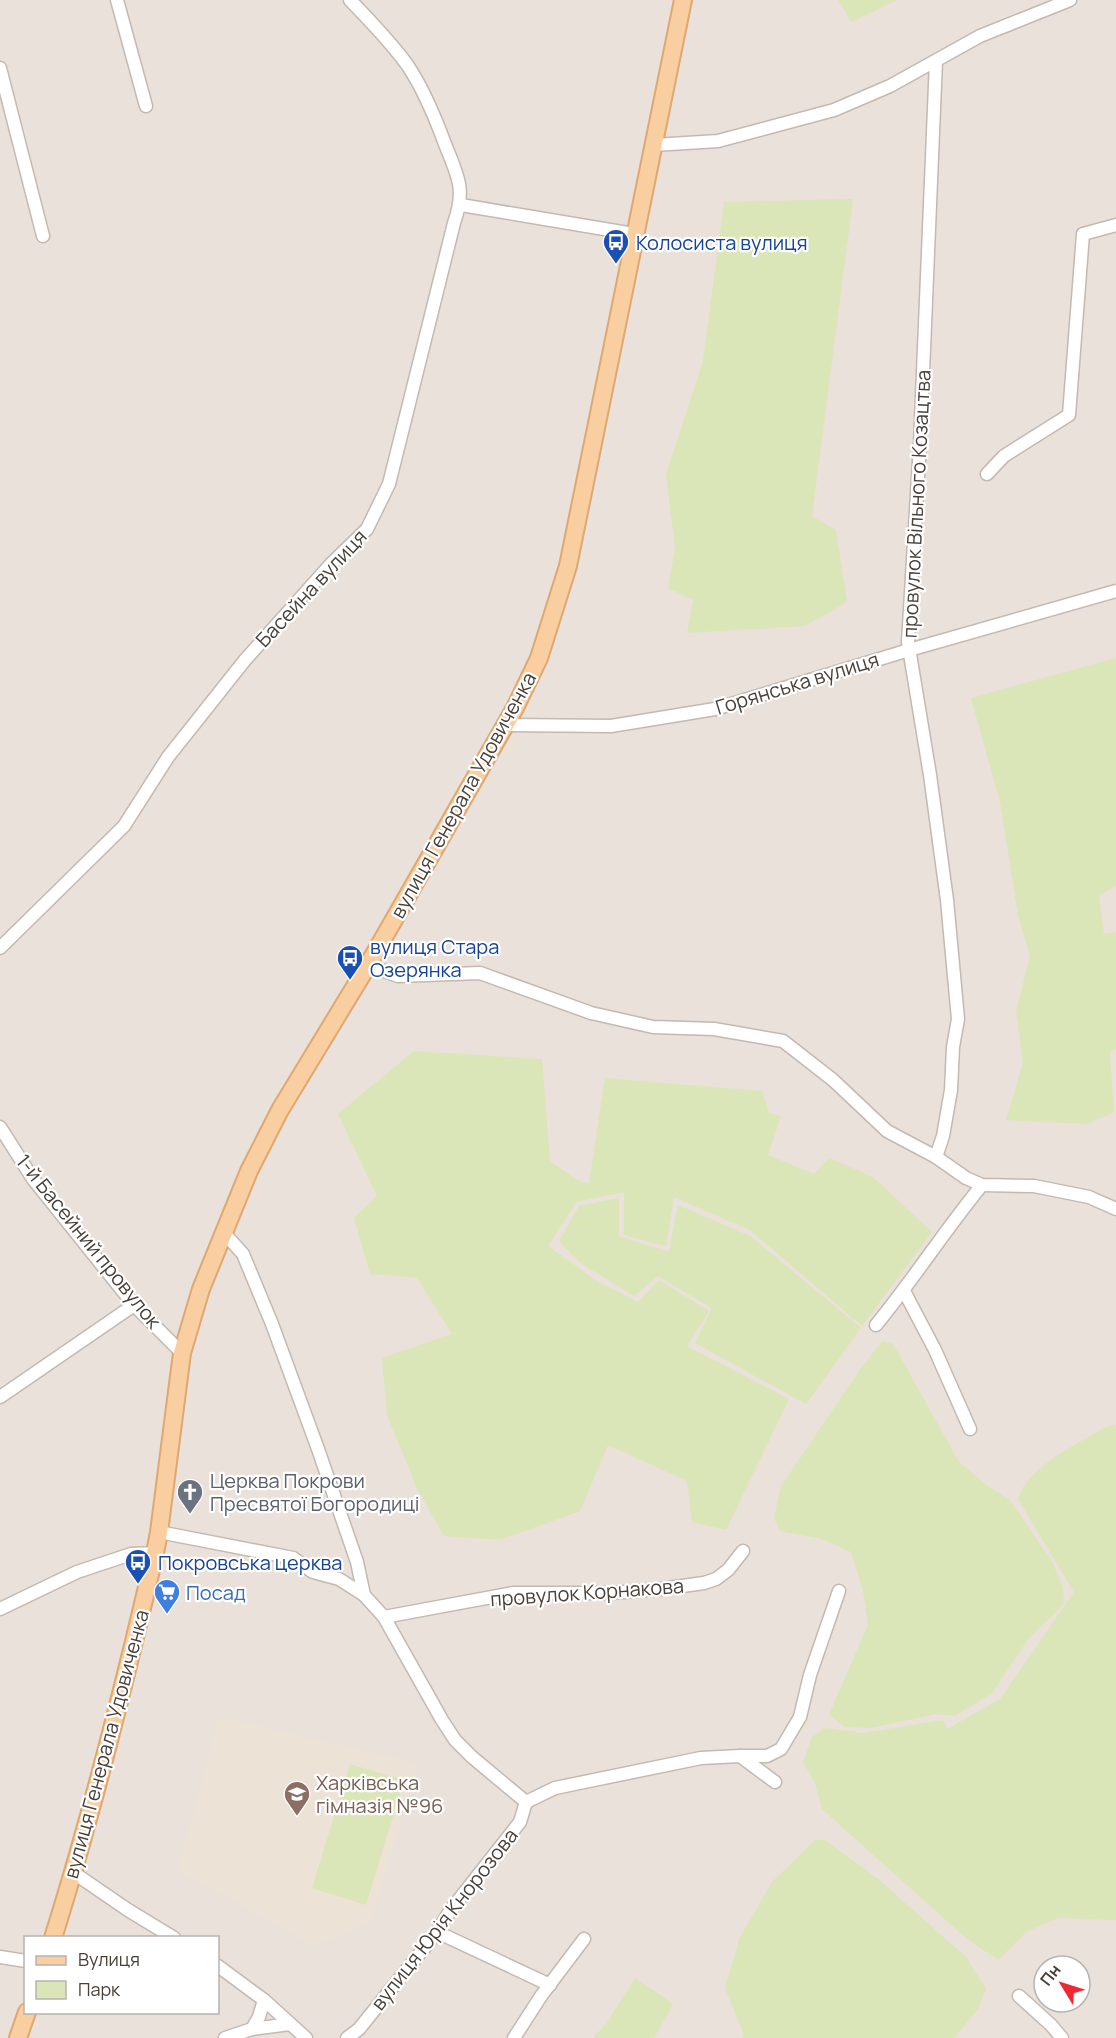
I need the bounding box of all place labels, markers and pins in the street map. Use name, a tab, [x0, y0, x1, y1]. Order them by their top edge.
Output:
bus stop icon: Колосиста вулиця	[601, 227, 631, 265]
place label: Колосиста вулиця	[636, 229, 807, 256]
place label: вулиця Стара Озерянка	[370, 933, 499, 983]
bus stop icon: вулиця Стара Озерянка	[335, 943, 365, 981]
place label: Церква Покрови Пресвятої Богородиці	[210, 1467, 420, 1517]
church icon: Церква Покрови Пресвятої Богородиці	[175, 1477, 205, 1515]
bus stop icon: Покровська церква	[123, 1547, 153, 1585]
place label: Покровська церква	[158, 1549, 342, 1576]
supermarket icon: Посад	[152, 1577, 182, 1615]
place label: Посад	[186, 1579, 246, 1606]
place label: Харківська гімназія №96	[316, 1769, 444, 1819]
school or university icon: Харківська гімназія №96	[282, 1779, 312, 1817]

